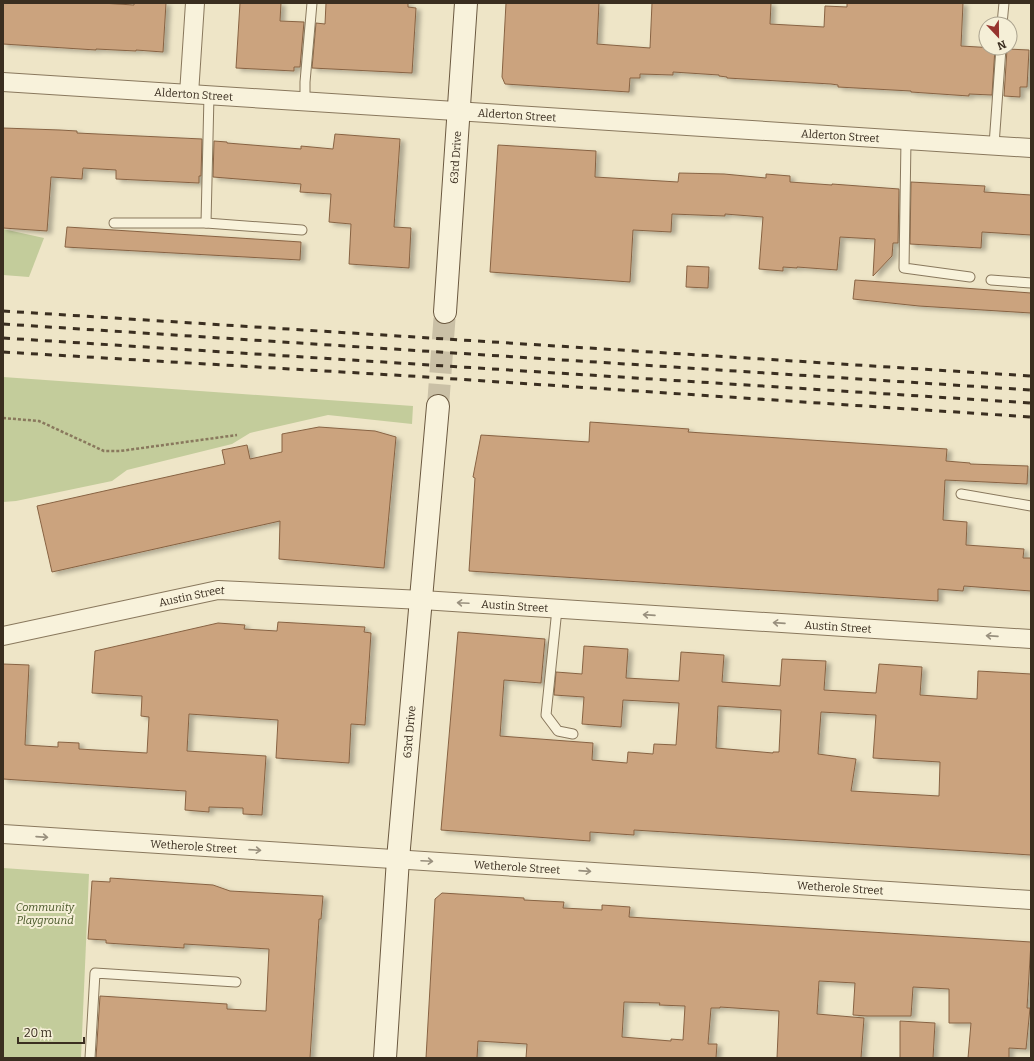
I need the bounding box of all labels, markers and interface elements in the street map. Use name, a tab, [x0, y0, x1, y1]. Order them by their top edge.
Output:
north arrow	[978, 16, 1018, 56]
text: N	[995, 37, 1008, 53]
street label: Alderton Street	[154, 85, 233, 103]
street label: Alderton Street	[477, 106, 557, 124]
street label: Alderton Street	[801, 127, 880, 145]
street label: 63rd Drive	[447, 131, 464, 184]
street label: Austin Street	[158, 583, 225, 609]
street label: Austin Street	[481, 597, 549, 615]
one-way arrow	[457, 599, 470, 606]
one-way arrow	[643, 611, 656, 618]
street label: Austin Street	[804, 618, 872, 635]
one-way arrow	[772, 619, 785, 626]
one-way arrow	[986, 633, 999, 640]
street label: 63rd Drive	[400, 705, 418, 759]
one-way arrow	[35, 833, 48, 840]
street label: Wetherole Street	[150, 837, 237, 856]
one-way arrow	[249, 847, 262, 854]
one-way arrow	[420, 857, 433, 865]
street label: Wetherole Street	[473, 858, 561, 876]
one-way arrow	[578, 868, 591, 875]
street label: Wetherole Street	[797, 878, 884, 897]
park label: Community Playground	[16, 901, 76, 927]
scale bar	[18, 1019, 84, 1045]
text: 20 m	[24, 1026, 53, 1040]

